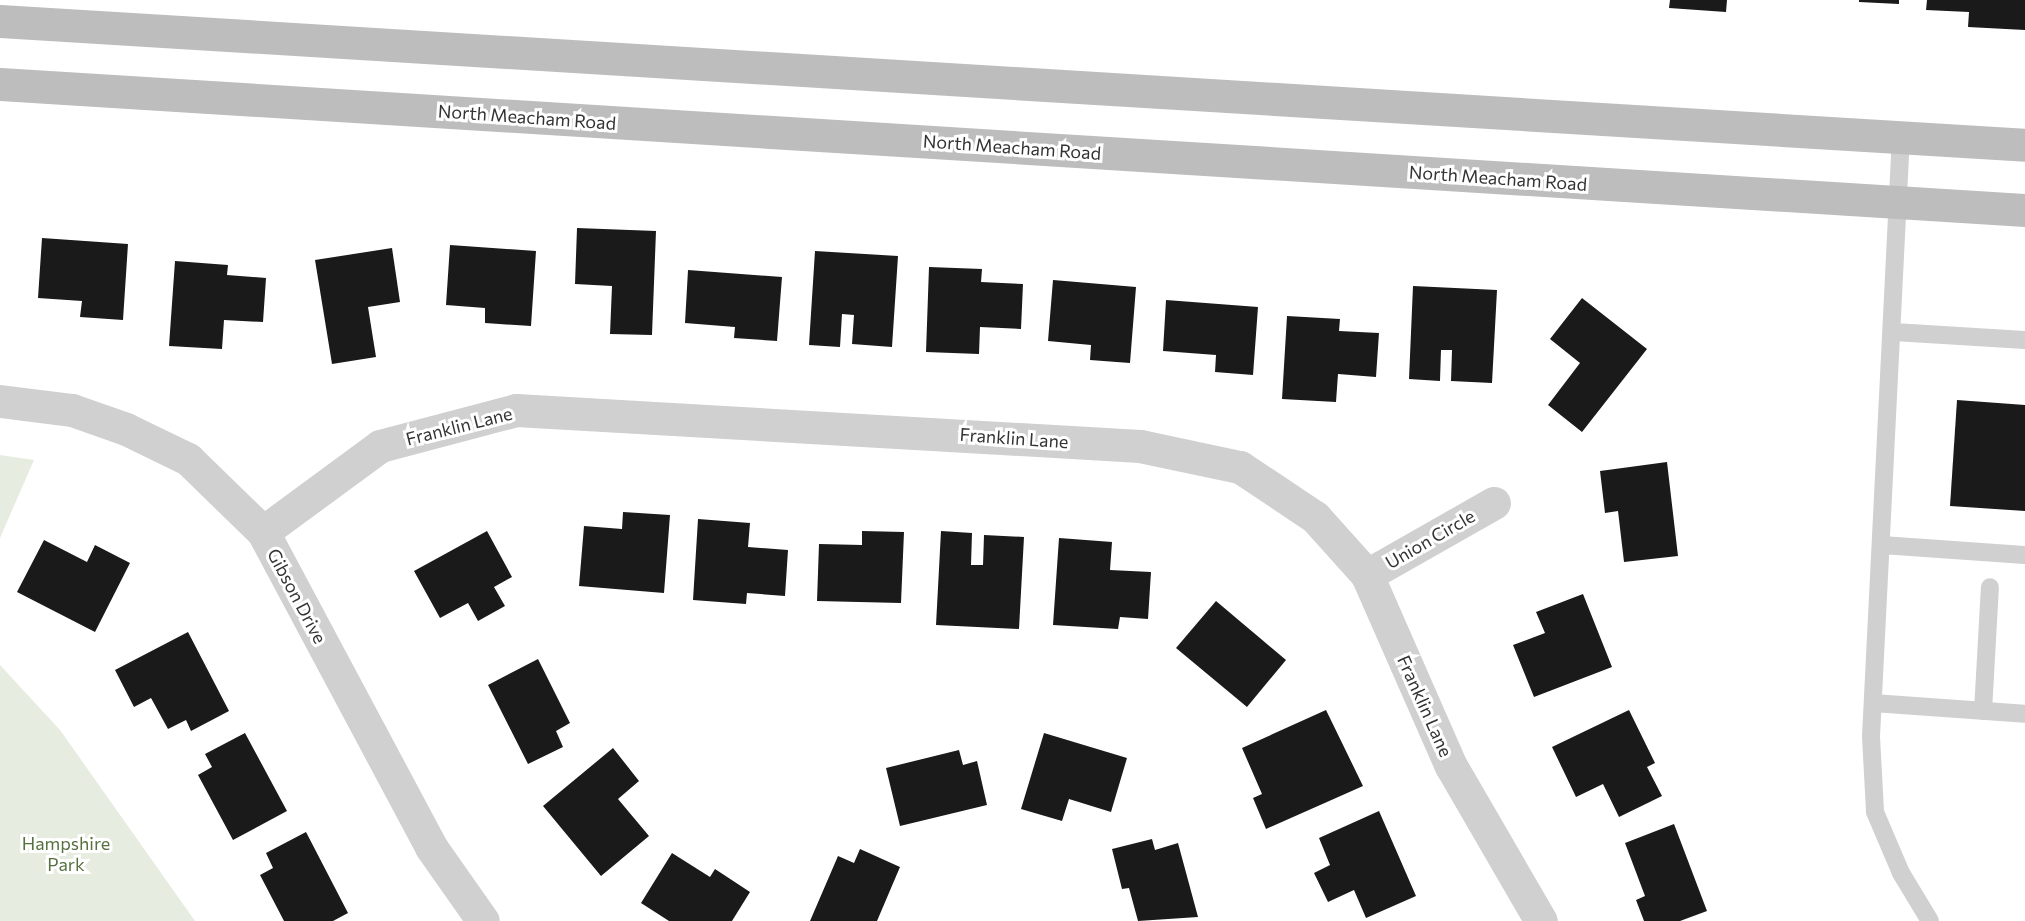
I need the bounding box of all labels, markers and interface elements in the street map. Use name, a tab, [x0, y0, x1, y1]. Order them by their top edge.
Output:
street label: North Meacham Road	[437, 100, 617, 134]
street label: North Meacham Road	[922, 130, 1102, 164]
street label: North Meacham Road	[1408, 161, 1588, 195]
street label: Franklin Lane	[403, 402, 515, 450]
street label: Franklin Lane	[959, 423, 1069, 453]
street label: Union Circle	[1382, 505, 1478, 573]
street label: Gibson Drive	[263, 545, 331, 647]
street label: Franklin Lane	[1393, 652, 1457, 760]
park label: Hampshire Park	[22, 833, 110, 876]

